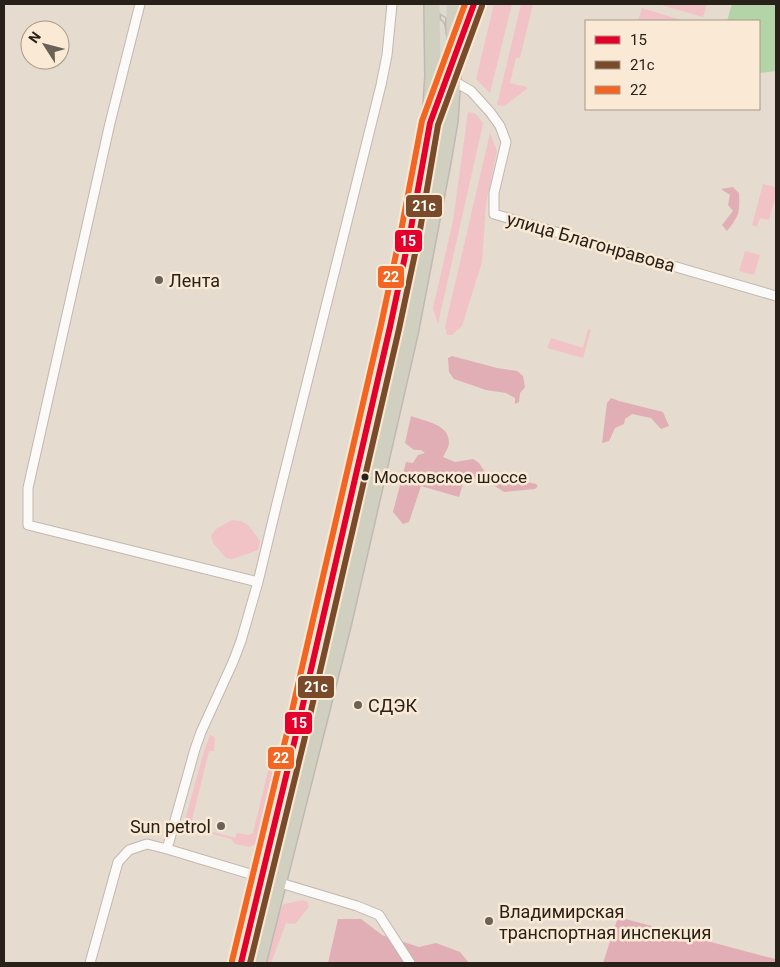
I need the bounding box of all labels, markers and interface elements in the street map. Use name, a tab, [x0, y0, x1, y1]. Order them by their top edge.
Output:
north arrow	[20, 20, 70, 70]
legend	[585, 20, 760, 110]
text: N	[25, 29, 44, 46]
text: 15	[630, 31, 647, 49]
text: 21с	[630, 56, 655, 74]
text: 22	[630, 81, 647, 99]
line badge: 21с	[405, 194, 443, 218]
text: 21с	[412, 198, 436, 214]
street label: улица Благонравова	[504, 208, 678, 276]
line badge: 15	[394, 229, 423, 253]
text: 15	[400, 233, 416, 249]
line badge: 22	[377, 265, 405, 289]
text: 22	[383, 269, 399, 285]
place label: Лента	[169, 270, 220, 291]
marker: Лента	[153, 274, 165, 286]
place label: Московское шоссе	[374, 467, 527, 487]
marker: Московское шоссе	[360, 472, 370, 482]
line badge: 21с	[297, 675, 335, 699]
text: 21с	[304, 679, 328, 695]
place label: СДЭК	[368, 695, 417, 716]
marker: СДЭК	[352, 699, 364, 711]
line badge: 15	[284, 711, 313, 735]
text: 15	[291, 715, 307, 731]
line badge: 22	[267, 746, 295, 770]
text: 22	[273, 750, 289, 766]
place label: Sun petrol	[130, 816, 211, 837]
marker: Sun petrol	[215, 820, 227, 832]
place label: Владимирская транспортная инспекция	[499, 901, 711, 943]
marker: Владимирская транспортная инспекция	[483, 915, 495, 927]

